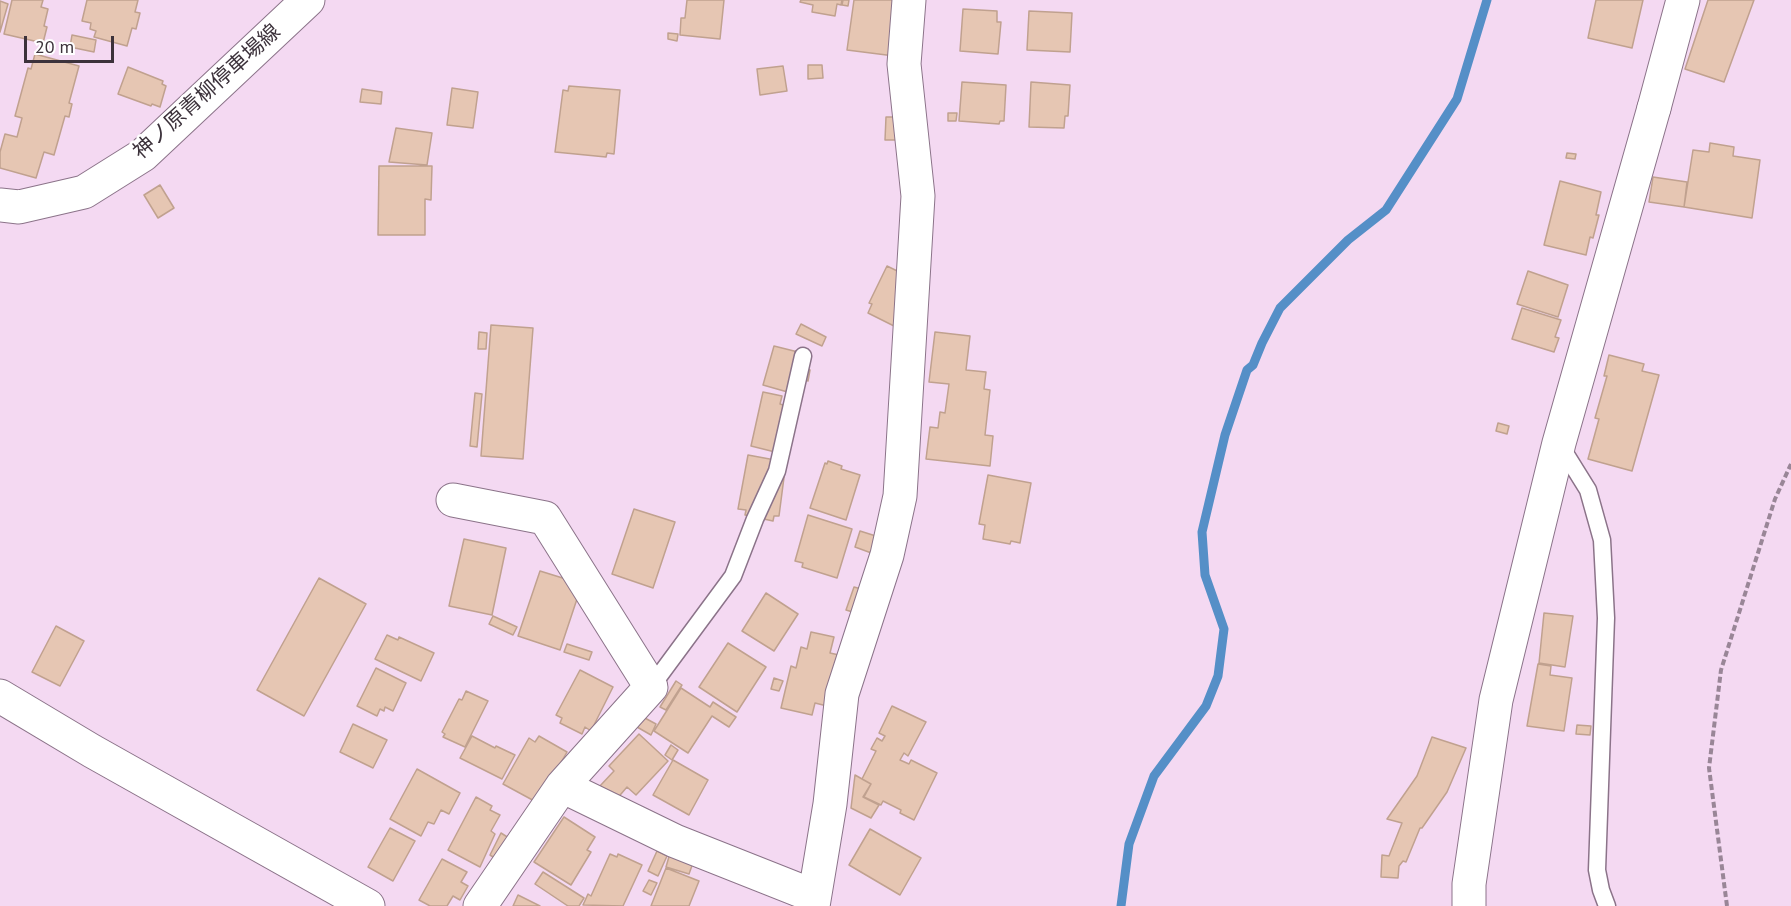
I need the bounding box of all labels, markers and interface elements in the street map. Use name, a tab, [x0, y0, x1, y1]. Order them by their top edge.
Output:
street label: 神ノ原青柳停車場線	[128, 19, 286, 165]
scale bar	[27, 24, 117, 62]
text: 20 m	[35, 35, 74, 58]

